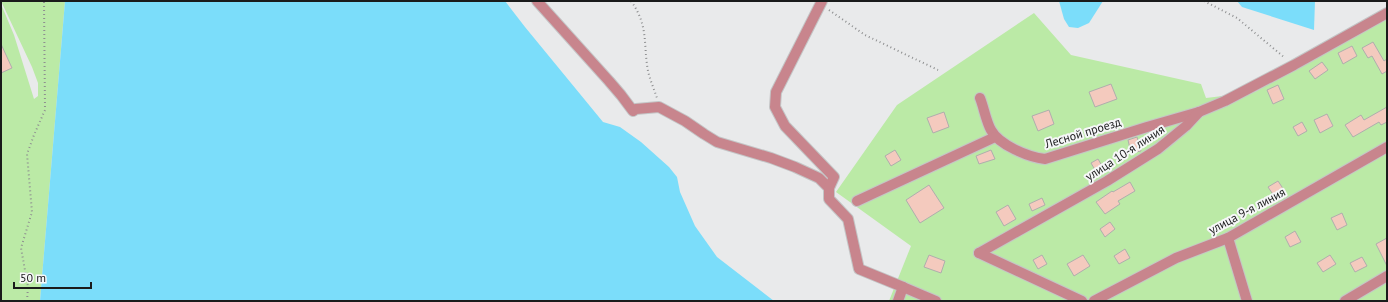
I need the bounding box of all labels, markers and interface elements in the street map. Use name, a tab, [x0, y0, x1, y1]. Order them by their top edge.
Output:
street label: Лесной проезд	[1042, 114, 1123, 152]
street label: улица 10-я линия	[1082, 121, 1167, 184]
street label: улица 9-я линия	[1206, 184, 1288, 237]
scale bar	[14, 264, 91, 290]
text: 50 m	[20, 270, 46, 285]

